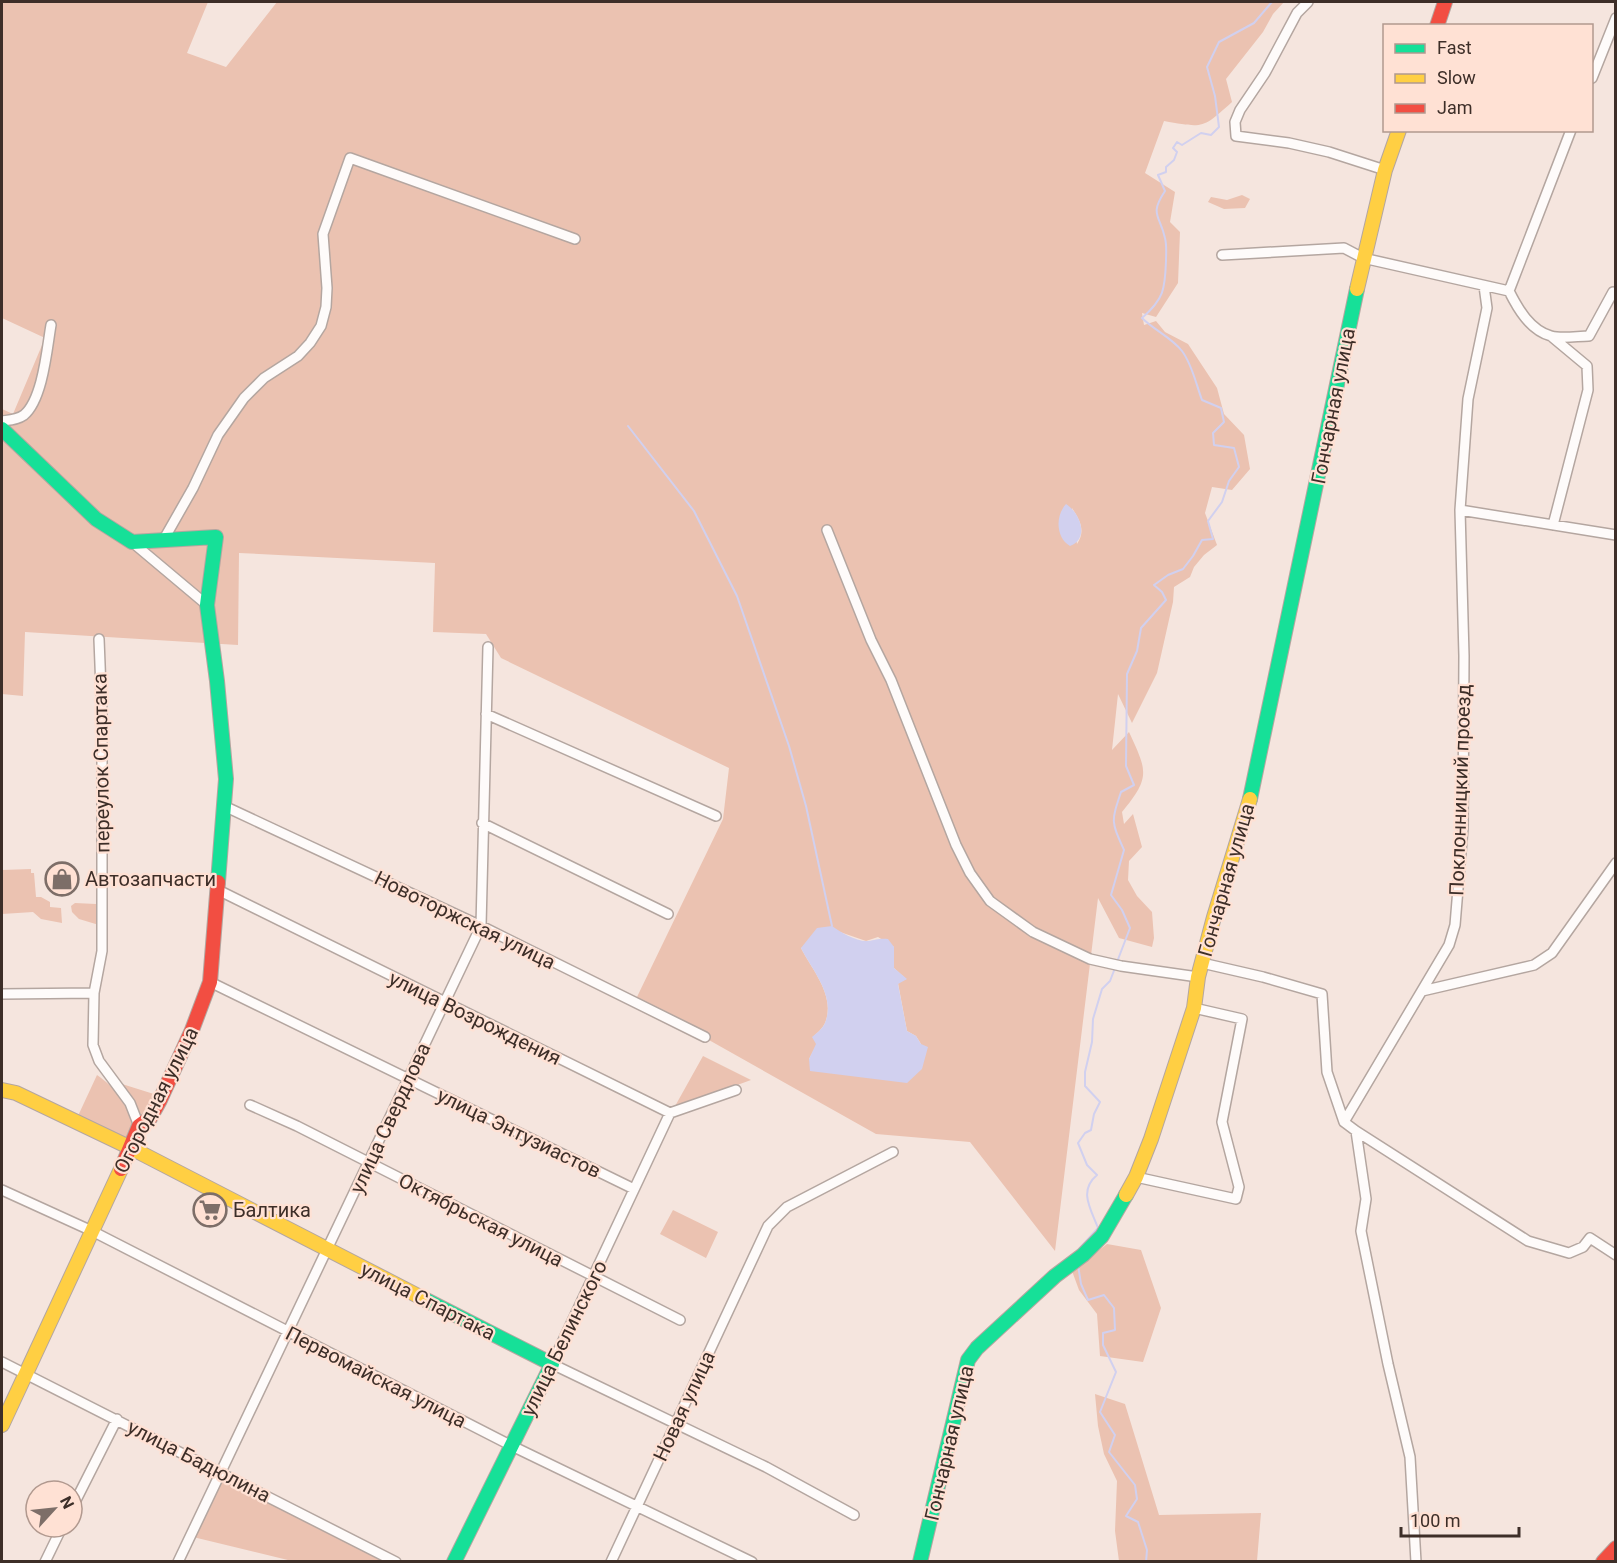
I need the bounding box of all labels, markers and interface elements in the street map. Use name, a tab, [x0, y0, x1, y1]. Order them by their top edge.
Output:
legend	[1383, 24, 1593, 132]
text: Fast	[1437, 37, 1472, 58]
text: Slow	[1437, 67, 1476, 88]
text: Jam	[1437, 97, 1473, 118]
street label: Гончарная улица	[1306, 326, 1360, 486]
street label: переулок Спартака	[87, 673, 115, 853]
street label: Поклонницкий проезд	[1444, 684, 1476, 896]
street label: Гончарная улица	[1193, 801, 1259, 959]
shop icon: Автозапчасти	[44, 861, 80, 897]
street label: Новоторжская улица	[371, 866, 559, 974]
place label: Автозапчасти	[85, 867, 216, 891]
street label: улица Возрождения	[385, 966, 565, 1070]
street label: Огородная улица	[109, 1023, 203, 1177]
street label: улица Свердлова	[345, 1039, 435, 1197]
street label: улица Энтузиастов	[433, 1083, 605, 1183]
street label: Октябрьская улица	[395, 1168, 567, 1272]
supermarket icon: Балтика	[192, 1192, 228, 1228]
place label: Балтика	[233, 1198, 311, 1222]
street label: улица Белинского	[516, 1256, 612, 1420]
street label: улица Спартака	[357, 1257, 499, 1345]
street label: Первомайская улица	[282, 1321, 470, 1433]
street label: Новая улица	[648, 1347, 720, 1465]
street label: Гончарная улица	[919, 1363, 979, 1523]
street label: улица Бадюлина	[124, 1415, 274, 1507]
north arrow	[24, 1479, 84, 1539]
text: N	[56, 1493, 78, 1512]
scale bar	[1401, 1500, 1520, 1538]
text: 100 m	[1410, 1510, 1461, 1531]

